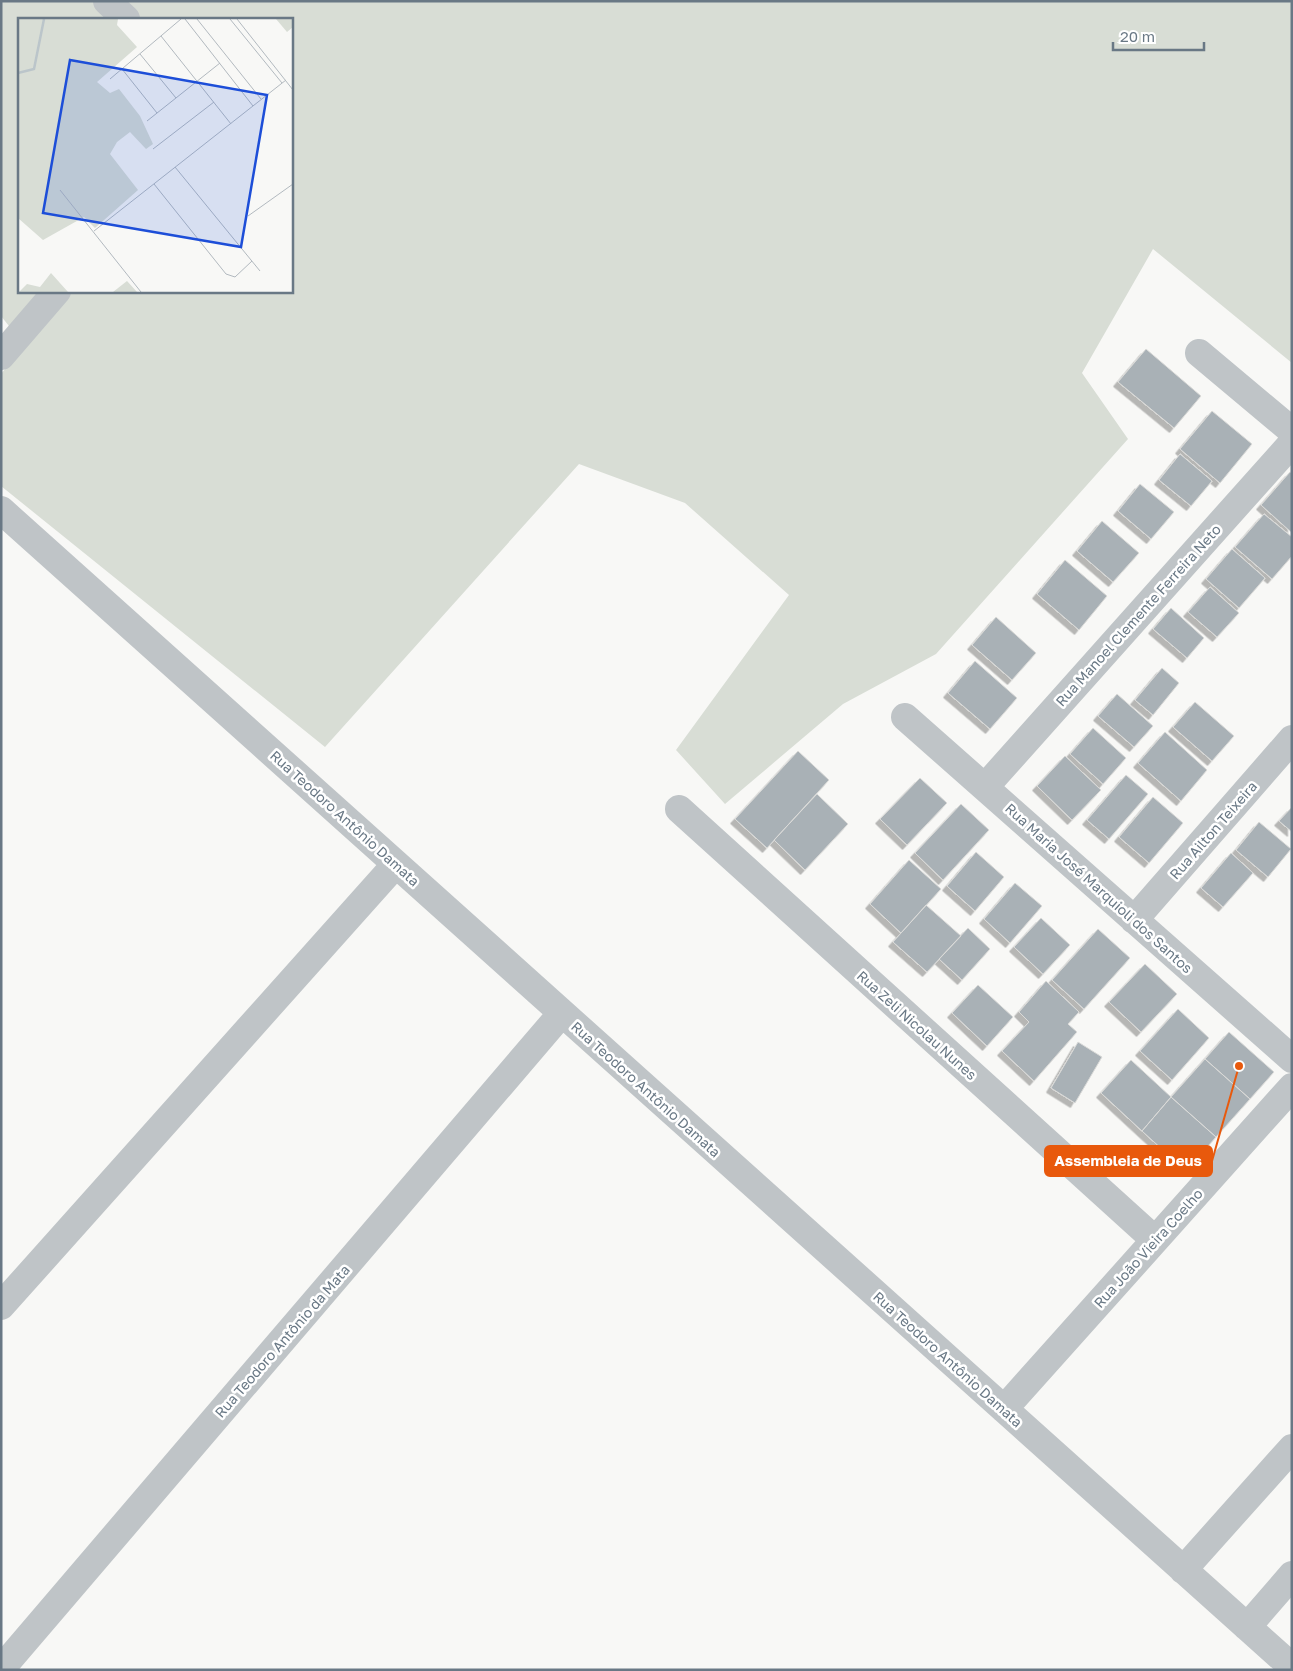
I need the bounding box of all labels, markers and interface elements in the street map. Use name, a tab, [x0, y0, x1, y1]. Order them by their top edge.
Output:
inset map	[18, 18, 292, 292]
scale bar	[1113, 20, 1204, 52]
text: 20 m	[1120, 27, 1155, 45]
street label: Rua Manoel Clemente Ferreira Neto	[1052, 521, 1224, 709]
street label: Rua Teodoro Antônio Damata	[267, 747, 423, 889]
street label: Rua Ailton Teixeira	[1166, 777, 1260, 883]
street label: Rua Maria José Marquioli dos Santos	[1002, 799, 1196, 977]
street label: Rua Zeli Nicolau Nunes	[854, 967, 980, 1083]
street label: Rua Teodoro Antônio Damata	[568, 1018, 724, 1160]
callout: Assembleia de Deus	[1045, 1146, 1212, 1176]
text: Assembleia de Deus	[1054, 1151, 1202, 1169]
street label: Rua João Vieira Coelho	[1090, 1185, 1206, 1311]
street label: Rua Teodoro Antônio da Mata	[211, 1261, 353, 1421]
street label: Rua Teodoro Antônio Damata	[870, 1288, 1026, 1430]

